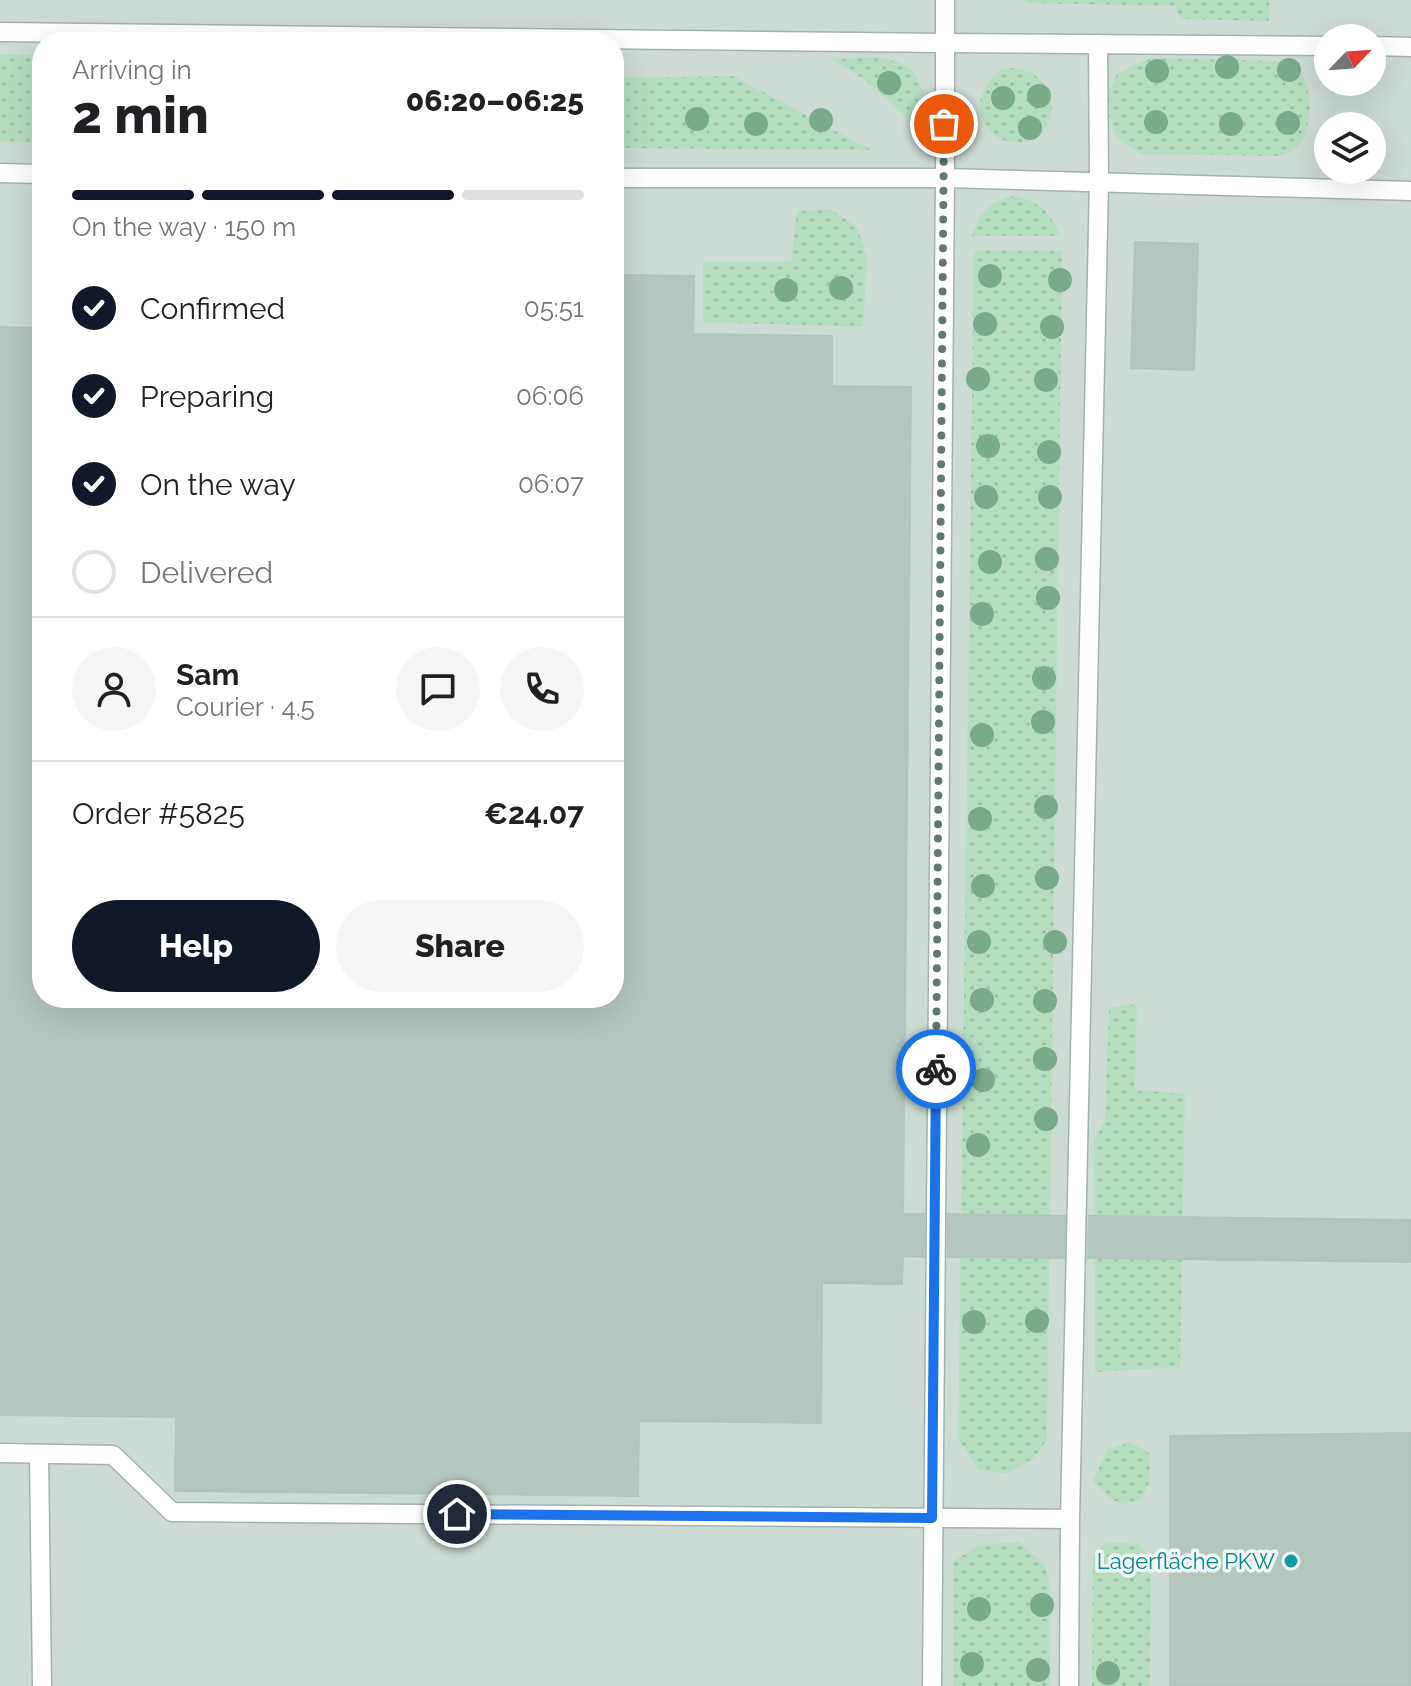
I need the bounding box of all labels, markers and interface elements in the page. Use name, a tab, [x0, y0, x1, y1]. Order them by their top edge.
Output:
north arrow	[1314, 24, 1386, 96]
map controls	[1314, 24, 1386, 184]
text: Arriving in	[72, 55, 192, 85]
text: 06:20–06:25	[406, 83, 584, 118]
text: 2 min	[72, 84, 209, 145]
pin	[910, 90, 978, 158]
icon: bag	[922, 102, 966, 146]
button: layers	[1314, 112, 1386, 184]
text: On the way · 150 m	[72, 212, 296, 242]
icon: check	[72, 286, 116, 330]
text: Confirmed	[140, 291, 285, 326]
text: 05:51	[524, 293, 584, 323]
icon: check	[72, 374, 116, 418]
text: Preparing	[140, 379, 274, 414]
text: 06:06	[516, 381, 584, 411]
icon: check	[72, 462, 116, 506]
text: On the way	[140, 467, 296, 502]
text: 06:07	[518, 469, 584, 499]
text: Delivered	[140, 555, 273, 590]
button: person	[72, 647, 156, 731]
button: chat	[396, 647, 480, 731]
button: phone	[500, 647, 584, 731]
text: Sam	[176, 657, 239, 692]
text: Courier · 4.5	[176, 692, 315, 722]
text: Order #5825	[72, 796, 245, 831]
text: €24.07	[484, 796, 584, 831]
button: Help	[72, 900, 320, 992]
button: Share	[336, 900, 584, 992]
courier	[896, 1029, 976, 1109]
icon: bike	[914, 1047, 958, 1091]
pin	[423, 1480, 491, 1548]
icon: home	[435, 1492, 479, 1536]
place label: Lagerfläche PKW	[1097, 1548, 1275, 1574]
marker: Lagerfläche PKW	[1282, 1552, 1300, 1570]

